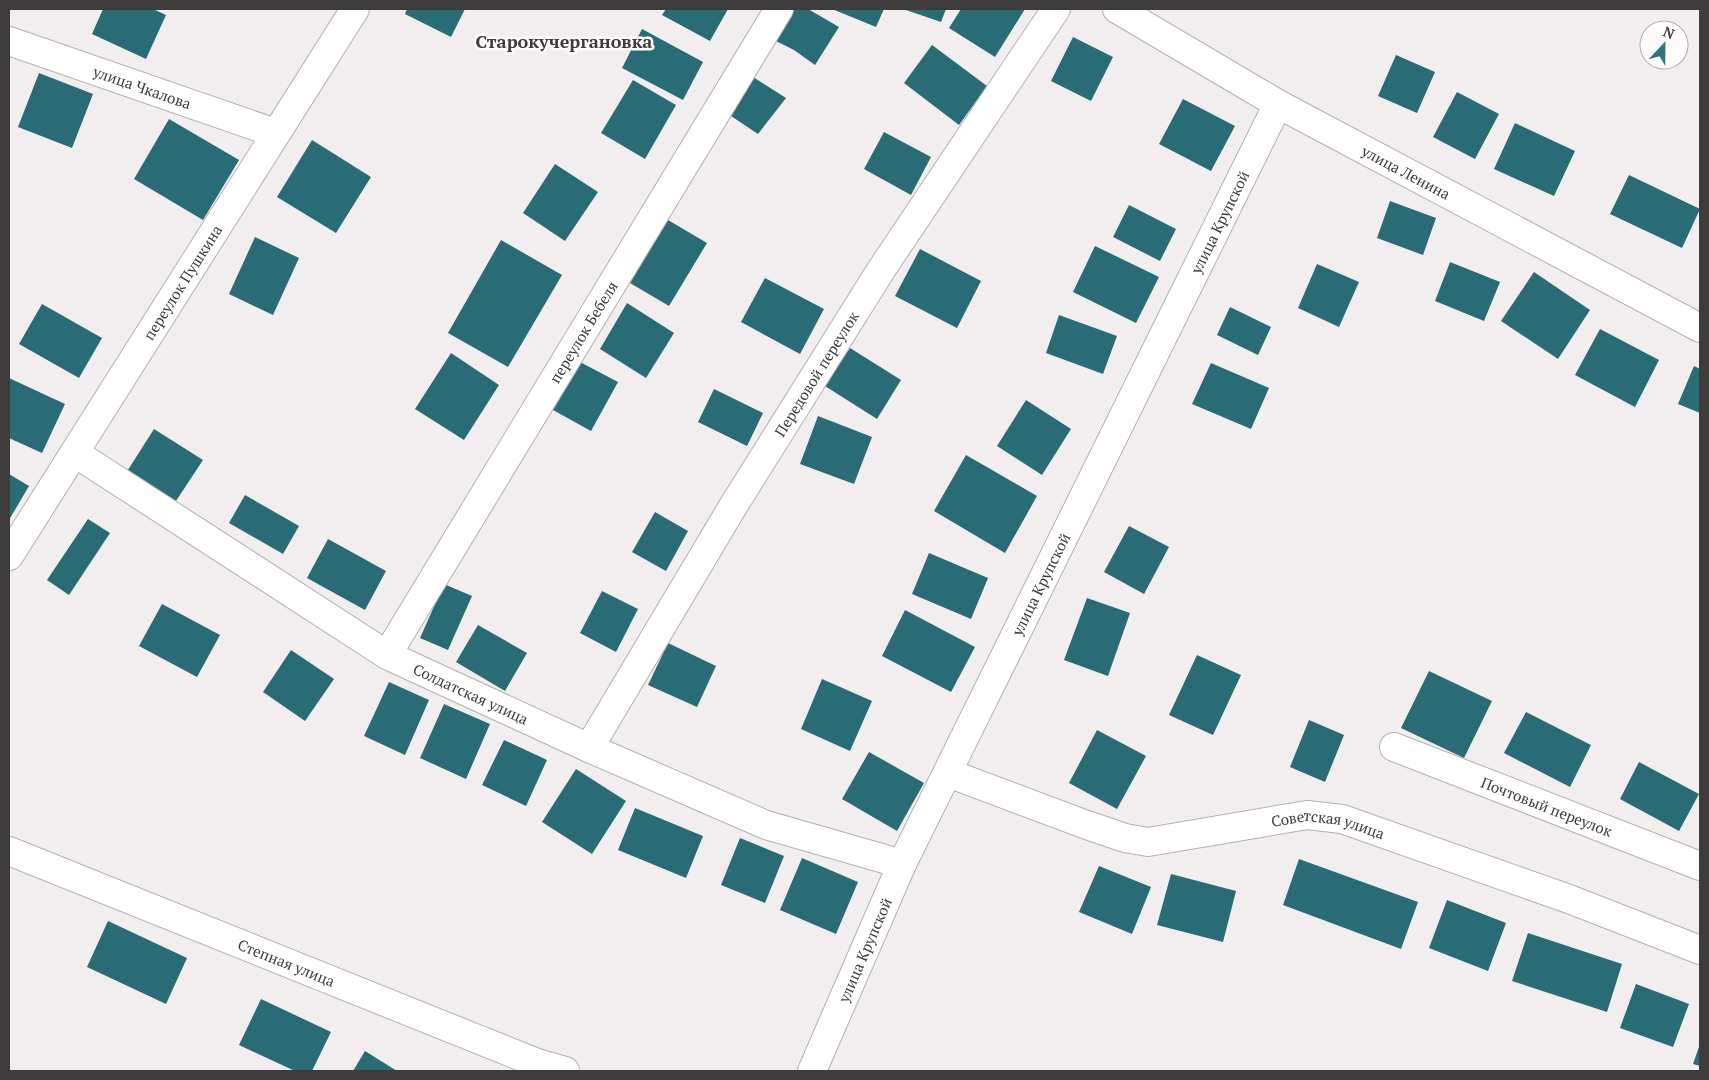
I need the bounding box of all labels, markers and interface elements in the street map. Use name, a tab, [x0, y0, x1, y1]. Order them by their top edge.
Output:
north arrow	[1639, 20, 1689, 70]
text: N	[1661, 22, 1678, 43]
district label: Старокучергановка	[476, 29, 652, 53]
street label: улица Чкалова	[90, 61, 194, 113]
street label: улица Ленина	[1357, 140, 1454, 204]
street label: улица Крупской	[1185, 167, 1253, 278]
street label: переулок Пушкина	[138, 220, 226, 344]
street label: переулок Бебеля	[544, 277, 622, 387]
street label: Передовой переулок	[769, 306, 863, 440]
street label: улица Крупской	[1006, 529, 1074, 640]
street label: Солдатская улица	[410, 658, 532, 729]
street label: Почтовый переулок	[1478, 772, 1616, 841]
street label: Советская улица	[1270, 805, 1388, 843]
street label: улица Крупской	[833, 895, 896, 1006]
street label: Степная улица	[235, 934, 338, 991]

